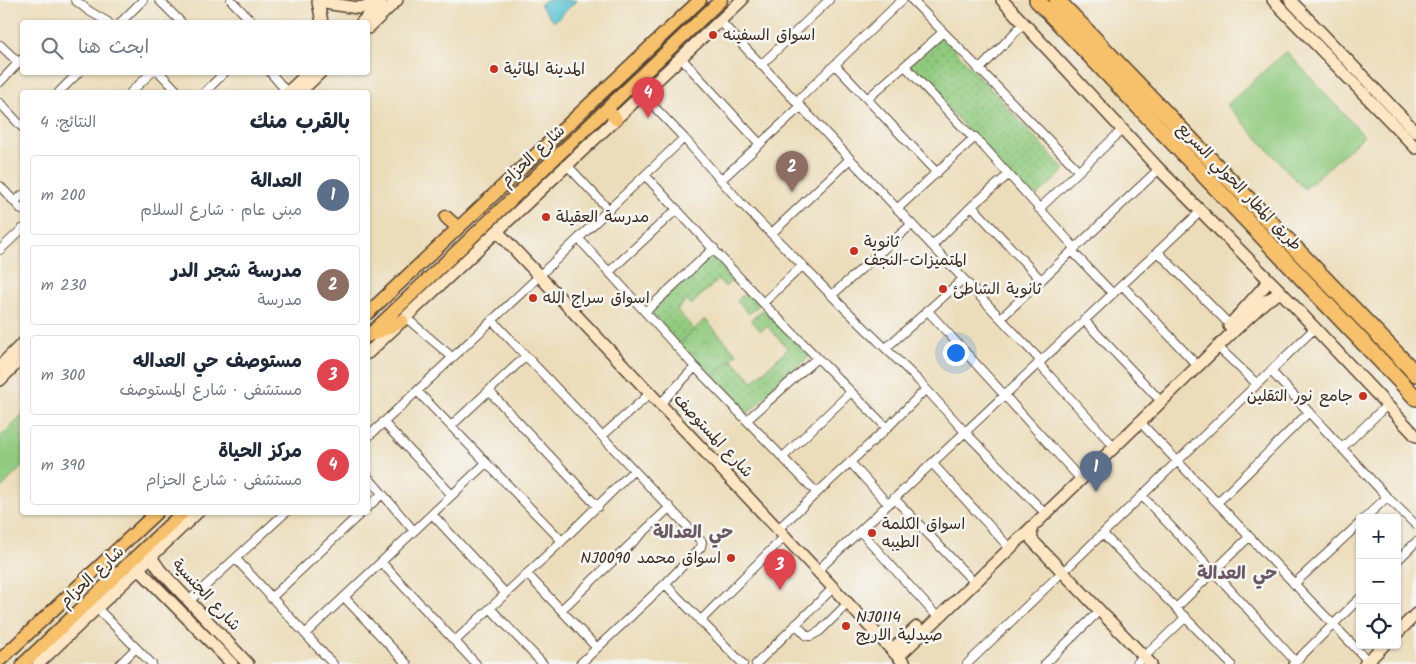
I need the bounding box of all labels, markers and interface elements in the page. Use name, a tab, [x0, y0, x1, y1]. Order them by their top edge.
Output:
search box	[20, 20, 370, 75]
place label: اسواق السفينه	[723, 23, 815, 48]
marker: اسواق السفينه	[707, 29, 719, 41]
text: ابحث هنا	[78, 33, 149, 63]
icon: search	[38, 34, 66, 62]
place label: المدينة المائية	[504, 57, 585, 82]
marker: المدينة المائية	[488, 63, 500, 75]
pin: 4	[632, 77, 664, 118]
text: بالقرب منك	[250, 106, 350, 139]
text: النتائج: 4	[40, 110, 96, 135]
street label: طريق المطار الحولي السريع	[1170, 117, 1307, 258]
street label: شارع الحزام	[495, 119, 571, 193]
pin: 2	[776, 151, 808, 192]
text: العدالة	[250, 167, 302, 197]
text: 200 m	[41, 183, 85, 208]
text: 1	[331, 183, 335, 208]
text: مبنى عام · شارع السلام	[140, 198, 302, 223]
place label: مدرسة العقيلة	[556, 205, 649, 230]
marker: مدرسة العقيلة	[540, 211, 552, 223]
place label: ثانوية المتميزات-النجف	[864, 230, 967, 273]
marker: ثانوية المتميزات-النجف	[848, 245, 860, 257]
text: مدرسة شجر الدر	[171, 257, 302, 287]
text: 230 m	[41, 273, 87, 298]
text: 2	[328, 273, 338, 298]
place label: ثانوية الشاطئ	[953, 277, 1043, 302]
marker: ثانوية الشاطئ	[937, 283, 949, 295]
place label: اسواق سراج الله	[543, 286, 650, 311]
text: مدرسة	[257, 288, 302, 313]
marker: اسواق سراج الله	[527, 292, 539, 304]
your location	[943, 340, 969, 366]
text: مستوصف حي العداله	[133, 347, 302, 377]
text: 300 m	[41, 363, 85, 388]
text: 3	[329, 363, 337, 388]
text: مستشفى · شارع المستوصف	[119, 378, 302, 403]
place label: جامع نور الثقلين	[1247, 384, 1353, 409]
street label: شارع المستوصف	[667, 388, 759, 484]
marker: جامع نور الثقلين	[1357, 390, 1369, 402]
text: مركز الحياة	[218, 437, 302, 467]
pin: 1	[1080, 451, 1112, 492]
text: 390 m	[41, 453, 85, 478]
text: 4	[329, 453, 337, 478]
text: مستشفى · شارع الحزام	[146, 468, 302, 493]
place label: اسواق الكلمة الطيبه	[882, 512, 965, 555]
map controls	[1356, 514, 1401, 649]
button: +	[1356, 514, 1401, 559]
district label: حي العدالة	[653, 519, 733, 548]
marker: اسواق الكلمة الطيبه	[866, 527, 878, 539]
street label: شارع الحزام	[54, 540, 130, 614]
place label: NJ0090 اسواق محمد	[580, 546, 721, 571]
pin: 3	[764, 549, 796, 590]
marker: NJ0090 اسواق محمد	[725, 552, 737, 564]
street label: شارع الجنسية	[166, 553, 246, 637]
button: −	[1356, 559, 1401, 604]
district label: حي العدالة	[1197, 560, 1277, 589]
button: locate	[1356, 604, 1401, 649]
place label: NJ0114 صيدلية الاريج	[856, 605, 943, 648]
marker: NJ0114 صيدلية الاريج	[840, 620, 852, 632]

